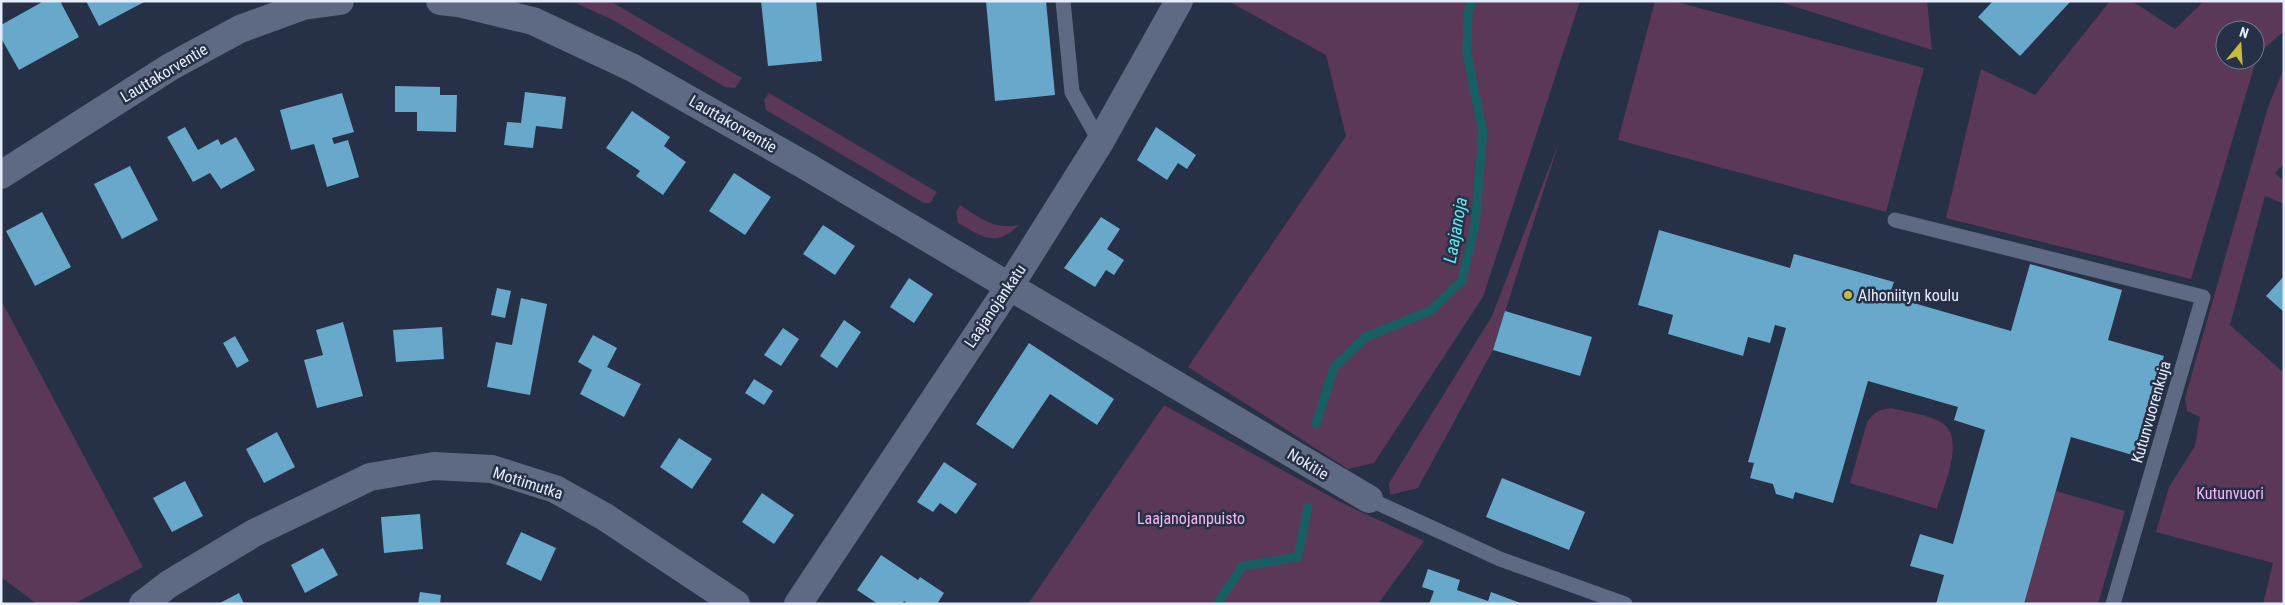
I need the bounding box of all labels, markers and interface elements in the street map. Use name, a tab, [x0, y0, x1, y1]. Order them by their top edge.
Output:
north arrow	[2215, 20, 2265, 70]
text: N	[2237, 24, 2251, 42]
street label: Lauttakorventie	[117, 40, 211, 106]
street label: Lauttakorventie	[686, 91, 780, 157]
water label: Laajanoja	[1439, 195, 1471, 265]
street label: Laajanojankatu	[960, 261, 1030, 351]
place label: Alhoniityn koulu	[1858, 286, 1959, 305]
marker: Alhoniityn koulu	[1842, 289, 1854, 301]
street label: Kutunvuorenkuja	[2127, 359, 2175, 465]
street label: Nokitie	[1284, 444, 1332, 484]
street label: Mottimutka	[491, 463, 565, 503]
park label: Kutunvuori	[2196, 484, 2264, 503]
park label: Laajanojanpuisto	[1137, 509, 1245, 528]

